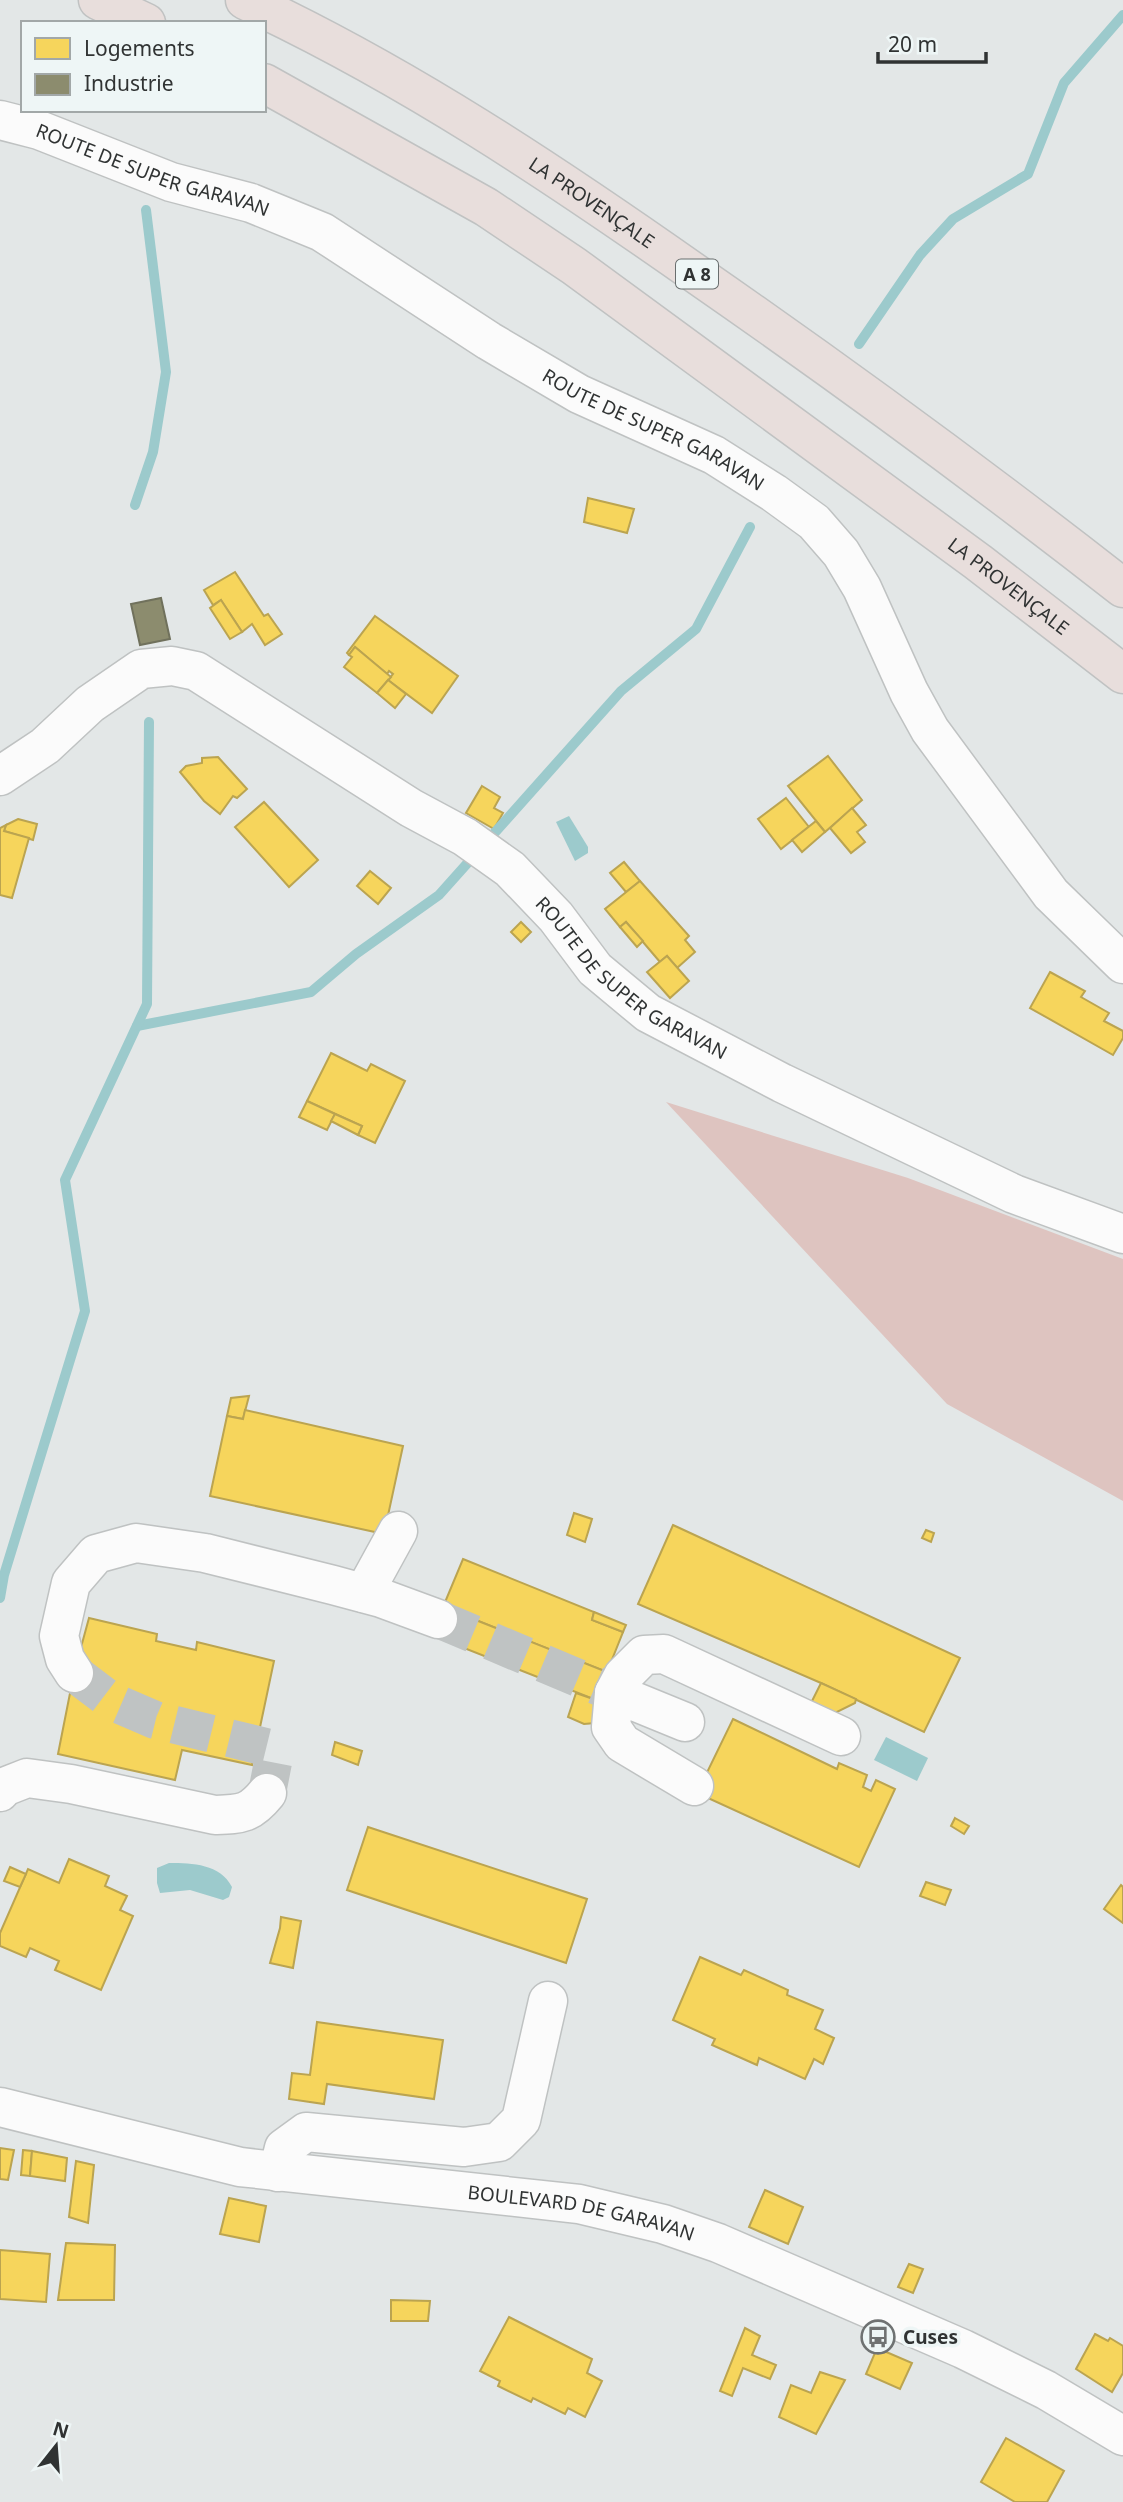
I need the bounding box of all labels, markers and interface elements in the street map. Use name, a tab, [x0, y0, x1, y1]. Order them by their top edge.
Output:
legend	[21, 21, 266, 112]
scale bar	[878, 21, 986, 65]
text: 20 m	[888, 30, 937, 58]
text: Logements	[84, 34, 195, 62]
text: Industrie	[84, 69, 174, 97]
street label: ROUTE DE SUPER GARAVAN	[32, 117, 274, 222]
street label: LA PROVENÇALE	[524, 151, 660, 254]
road number: A 8	[676, 260, 718, 288]
street label: ROUTE DE SUPER GARAVAN	[538, 362, 769, 497]
street label: LA PROVENÇALE	[943, 531, 1075, 641]
street label: ROUTE DE SUPER GARAVAN	[530, 891, 732, 1065]
street label: BOULEVARD DE GARAVAN	[466, 2179, 698, 2247]
bus stop icon: Cuses	[859, 2318, 897, 2356]
place label: Cuses	[903, 2324, 958, 2350]
north arrow	[21, 2411, 91, 2481]
text: N	[50, 2415, 72, 2444]

